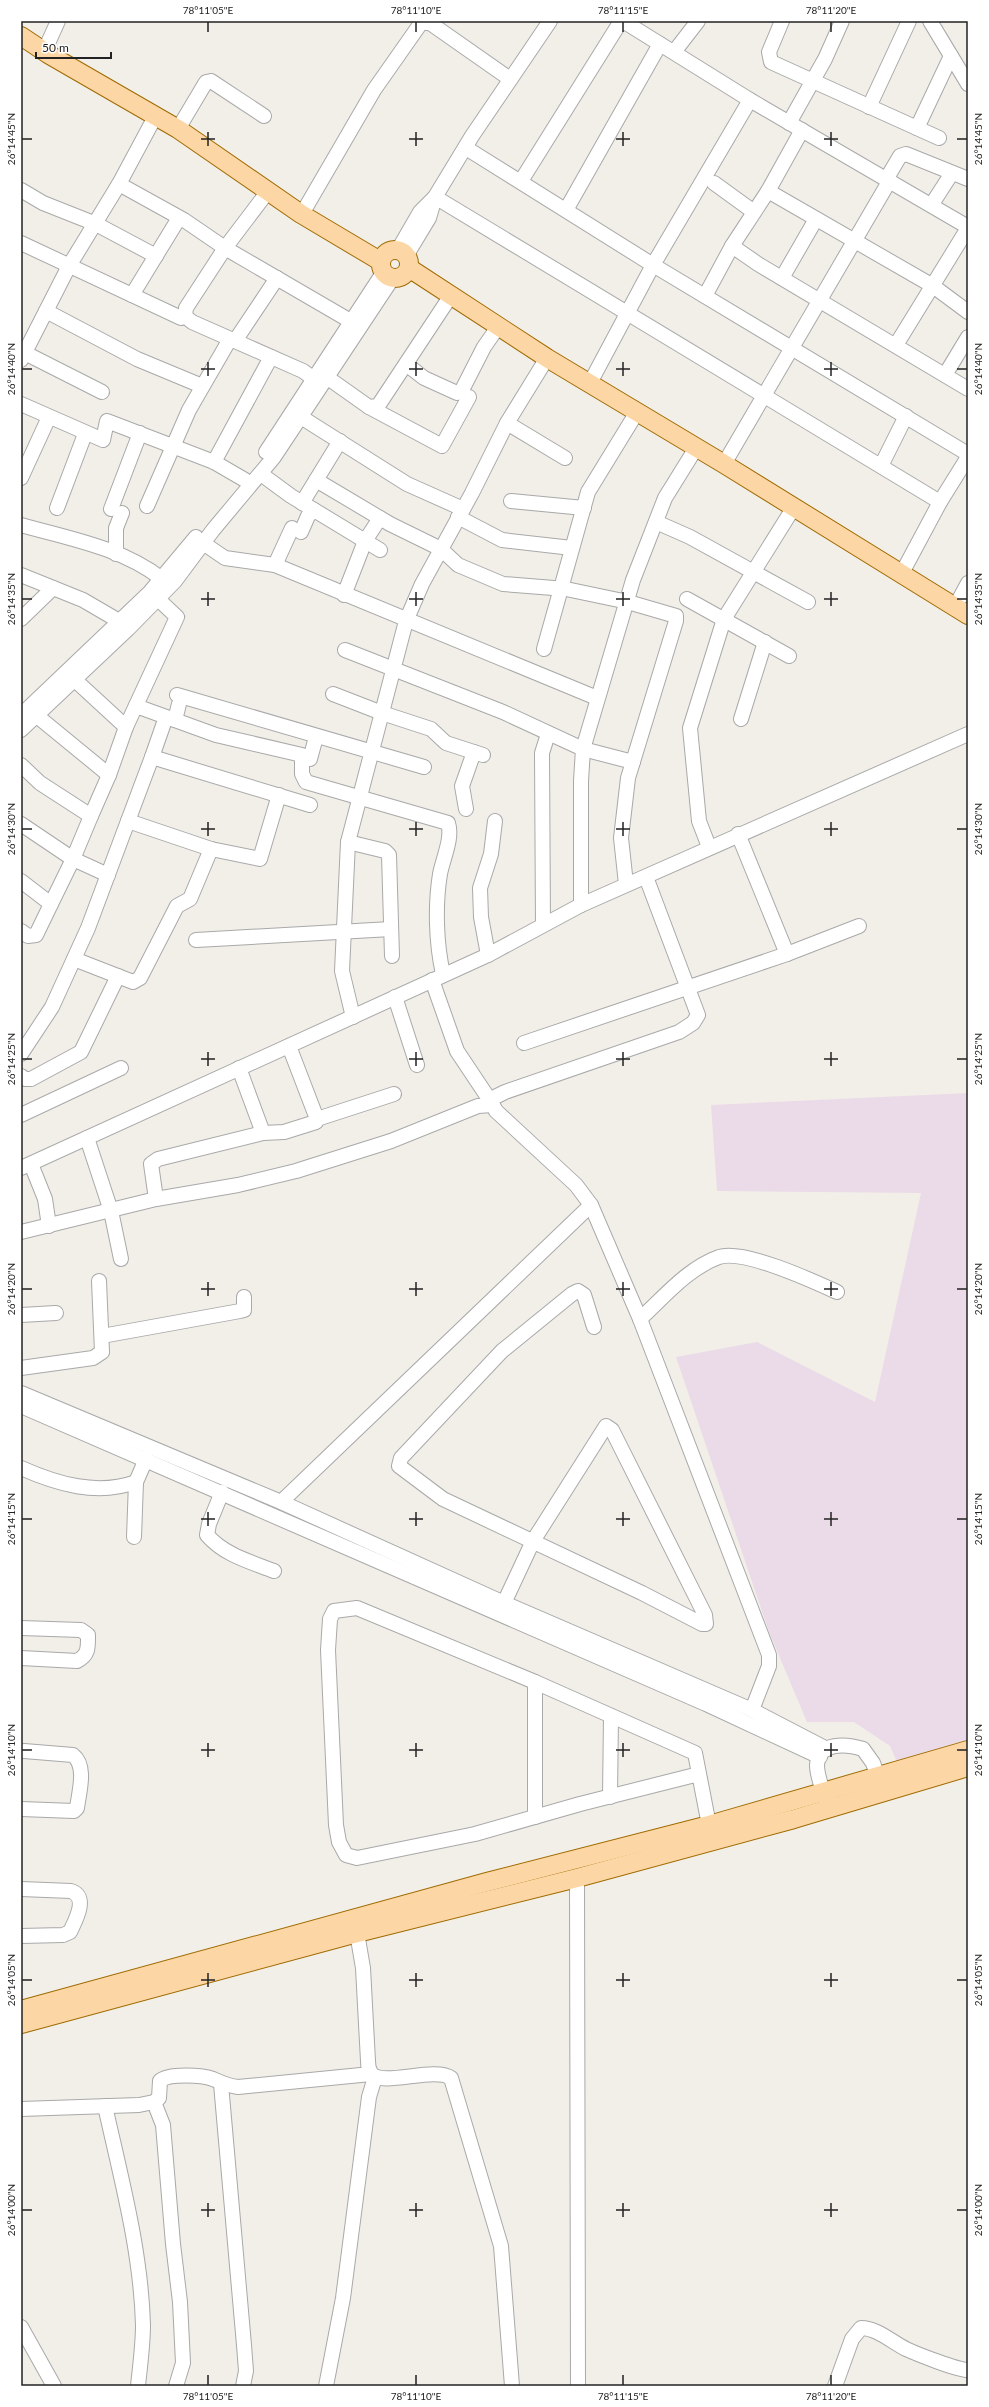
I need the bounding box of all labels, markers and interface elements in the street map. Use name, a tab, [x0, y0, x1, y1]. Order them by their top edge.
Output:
text: 78°11'05"E	[183, 4, 233, 16]
text: 78°11'10"E	[391, 4, 441, 16]
text: 78°11'15"E	[598, 4, 648, 16]
text: 78°11'20"E	[806, 4, 856, 16]
scale bar	[36, 34, 111, 60]
text: 50 m	[42, 40, 69, 55]
text: 26°14'45"N	[5, 113, 17, 165]
text: 26°14'45"N	[972, 113, 984, 165]
text: 26°14'40"N	[5, 343, 17, 395]
text: 26°14'40"N	[972, 343, 984, 395]
text: 26°14'35"N	[5, 573, 17, 625]
text: 26°14'35"N	[972, 573, 984, 625]
text: 26°14'30"N	[5, 803, 17, 855]
text: 26°14'30"N	[972, 803, 984, 855]
text: 26°14'25"N	[5, 1033, 17, 1085]
text: 26°14'25"N	[972, 1033, 984, 1085]
text: 26°14'20"N	[5, 1263, 17, 1315]
text: 26°14'20"N	[972, 1263, 984, 1315]
text: 26°14'15"N	[5, 1493, 17, 1545]
text: 26°14'15"N	[972, 1493, 984, 1545]
text: 26°14'10"N	[5, 1724, 17, 1776]
text: 26°14'10"N	[972, 1724, 984, 1776]
text: 26°14'05"N	[5, 1954, 17, 2006]
text: 26°14'05"N	[972, 1954, 984, 2006]
text: 26°14'00"N	[5, 2184, 17, 2236]
text: 26°14'00"N	[972, 2184, 984, 2236]
text: 78°11'05"E	[183, 2390, 233, 2402]
text: 78°11'10"E	[391, 2390, 441, 2402]
text: 78°11'15"E	[598, 2390, 648, 2402]
text: 78°11'20"E	[806, 2390, 856, 2402]

